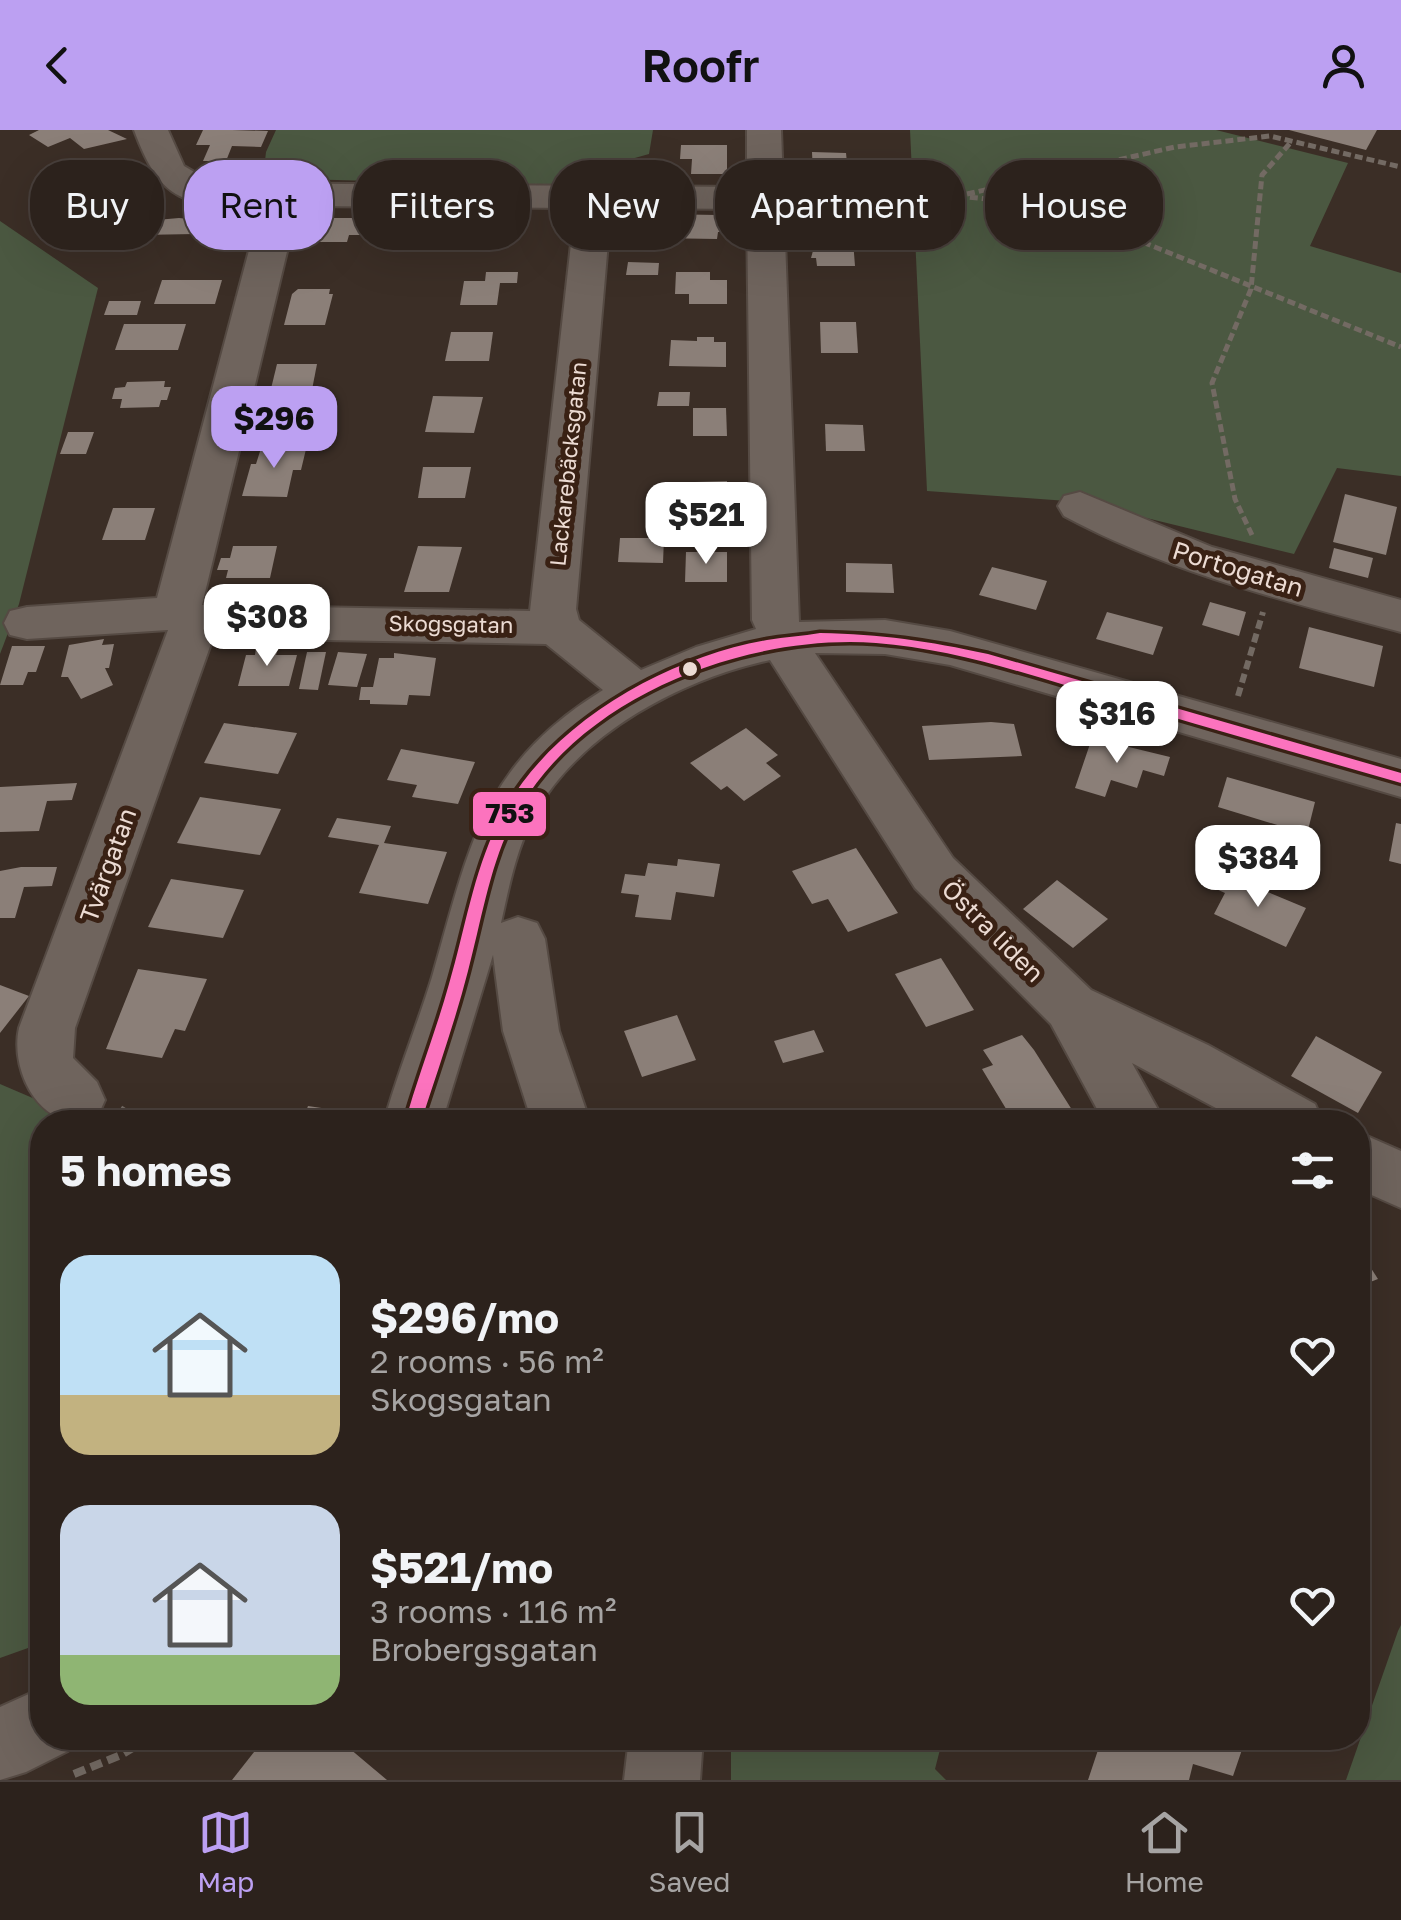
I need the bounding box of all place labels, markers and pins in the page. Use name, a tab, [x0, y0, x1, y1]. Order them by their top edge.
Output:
pin: $296	[215, 386, 333, 471]
pin: $521	[647, 482, 765, 567]
pin: $308	[208, 584, 326, 669]
unlabelled marker	[680, 659, 700, 679]
pin: $316	[1058, 681, 1176, 766]
pin: $384	[1199, 825, 1317, 910]

